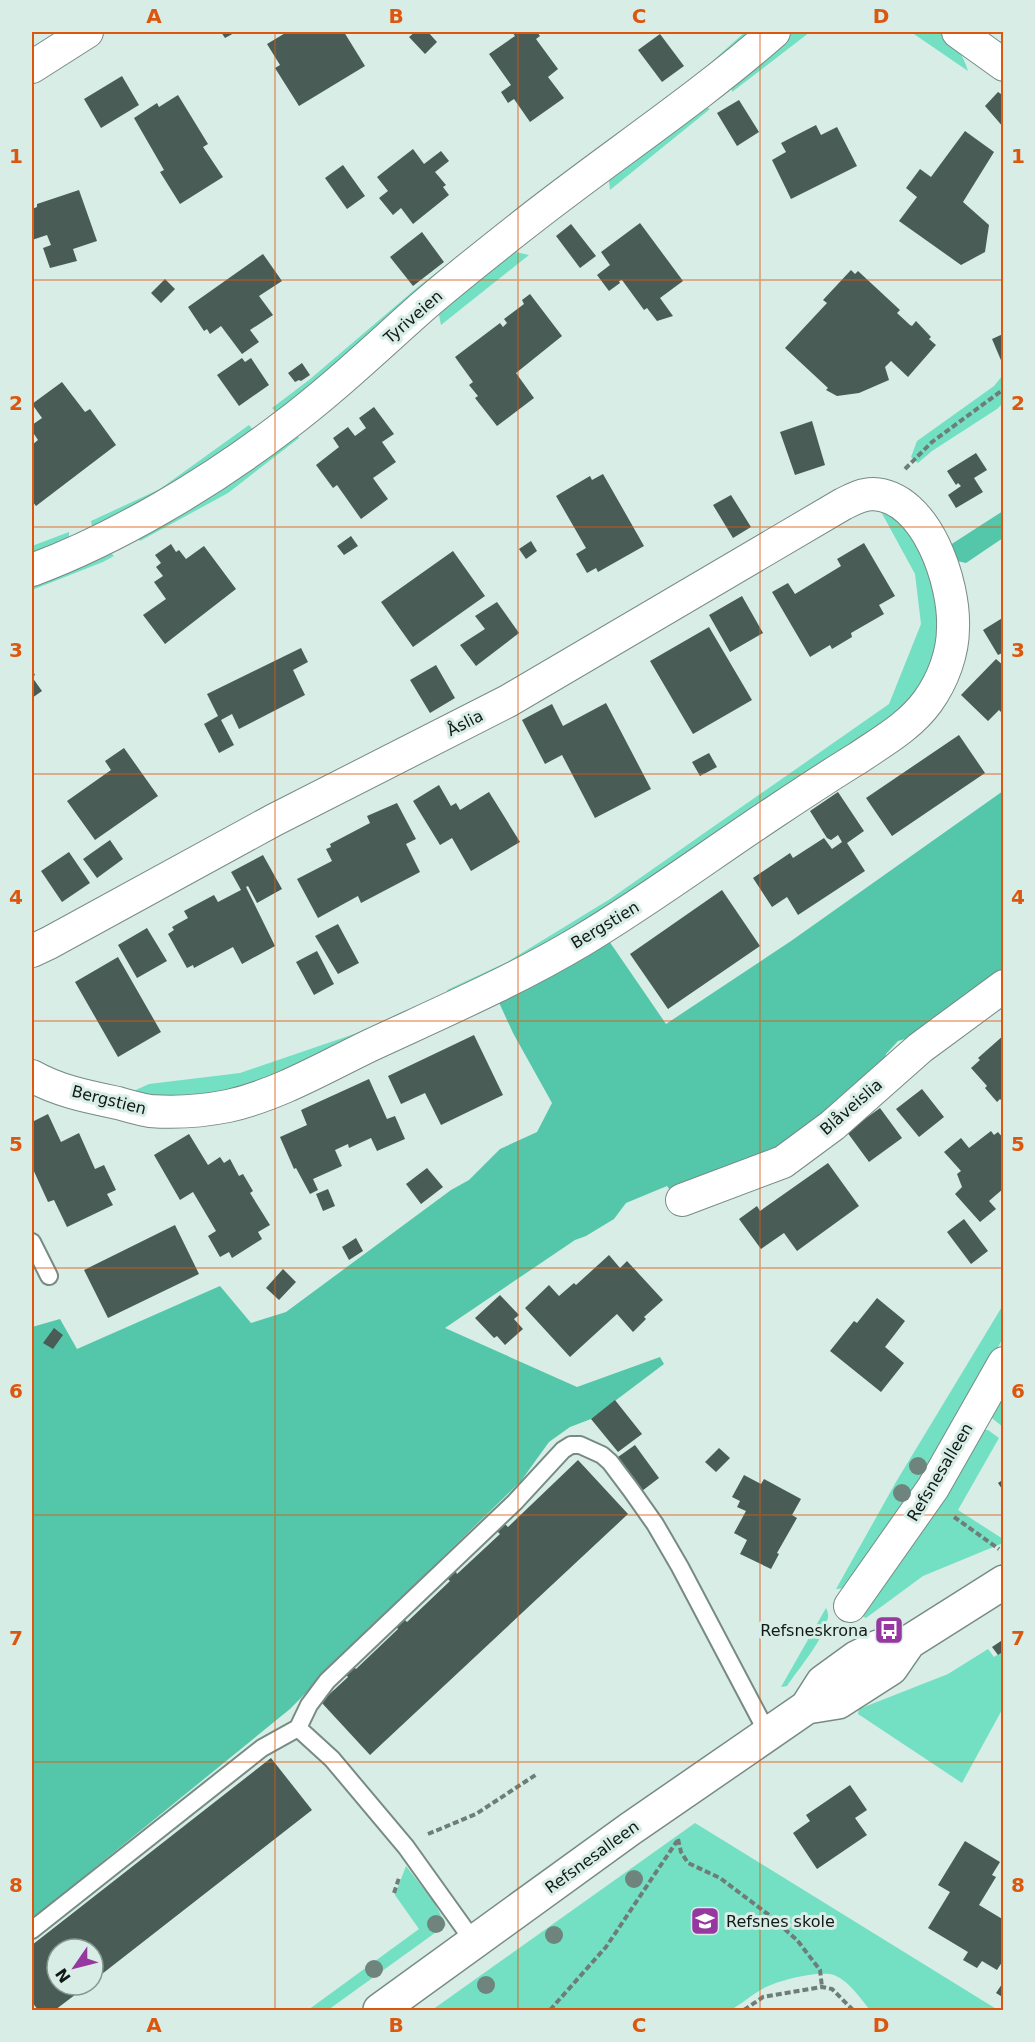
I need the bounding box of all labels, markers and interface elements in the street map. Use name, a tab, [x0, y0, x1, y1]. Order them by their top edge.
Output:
text: A	[146, 4, 162, 28]
text: B	[388, 4, 404, 28]
text: C	[632, 4, 646, 28]
text: D	[873, 4, 889, 28]
text: 1	[9, 144, 23, 168]
text: 1	[1011, 144, 1025, 168]
street label: Tyriveien	[379, 286, 446, 348]
text: 2	[9, 391, 23, 415]
text: 2	[1011, 391, 1025, 415]
text: 3	[9, 638, 23, 662]
text: 3	[1011, 638, 1025, 662]
street label: Åslia	[444, 706, 486, 740]
text: 4	[9, 885, 23, 909]
text: 4	[1011, 885, 1025, 909]
street label: Bergstien	[567, 897, 643, 953]
street label: Blåveislia	[816, 1075, 886, 1139]
street label: Bergstien	[70, 1082, 148, 1118]
text: 5	[9, 1132, 23, 1156]
text: 5	[1011, 1132, 1025, 1156]
text: 6	[9, 1379, 23, 1403]
text: 6	[1011, 1379, 1025, 1403]
street label: Refsnesalleen	[903, 1420, 977, 1524]
bus stop icon: Refsneskrona	[873, 1614, 905, 1646]
place label: Refsneskrona	[760, 1621, 868, 1640]
text: 7	[9, 1626, 23, 1650]
text: 7	[1011, 1626, 1025, 1650]
street label: Refsnesalleen	[541, 1817, 643, 1897]
text: 8	[9, 1873, 23, 1897]
text: 8	[1011, 1873, 1025, 1897]
school or university icon: Refsnes skole	[689, 1905, 721, 1937]
place label: Refsnes skole	[726, 1912, 835, 1931]
north arrow	[45, 1937, 105, 1997]
text: N	[52, 1964, 75, 1986]
text: A	[146, 2013, 162, 2037]
text: B	[388, 2013, 404, 2037]
text: C	[632, 2013, 646, 2037]
text: D	[873, 2013, 889, 2037]

